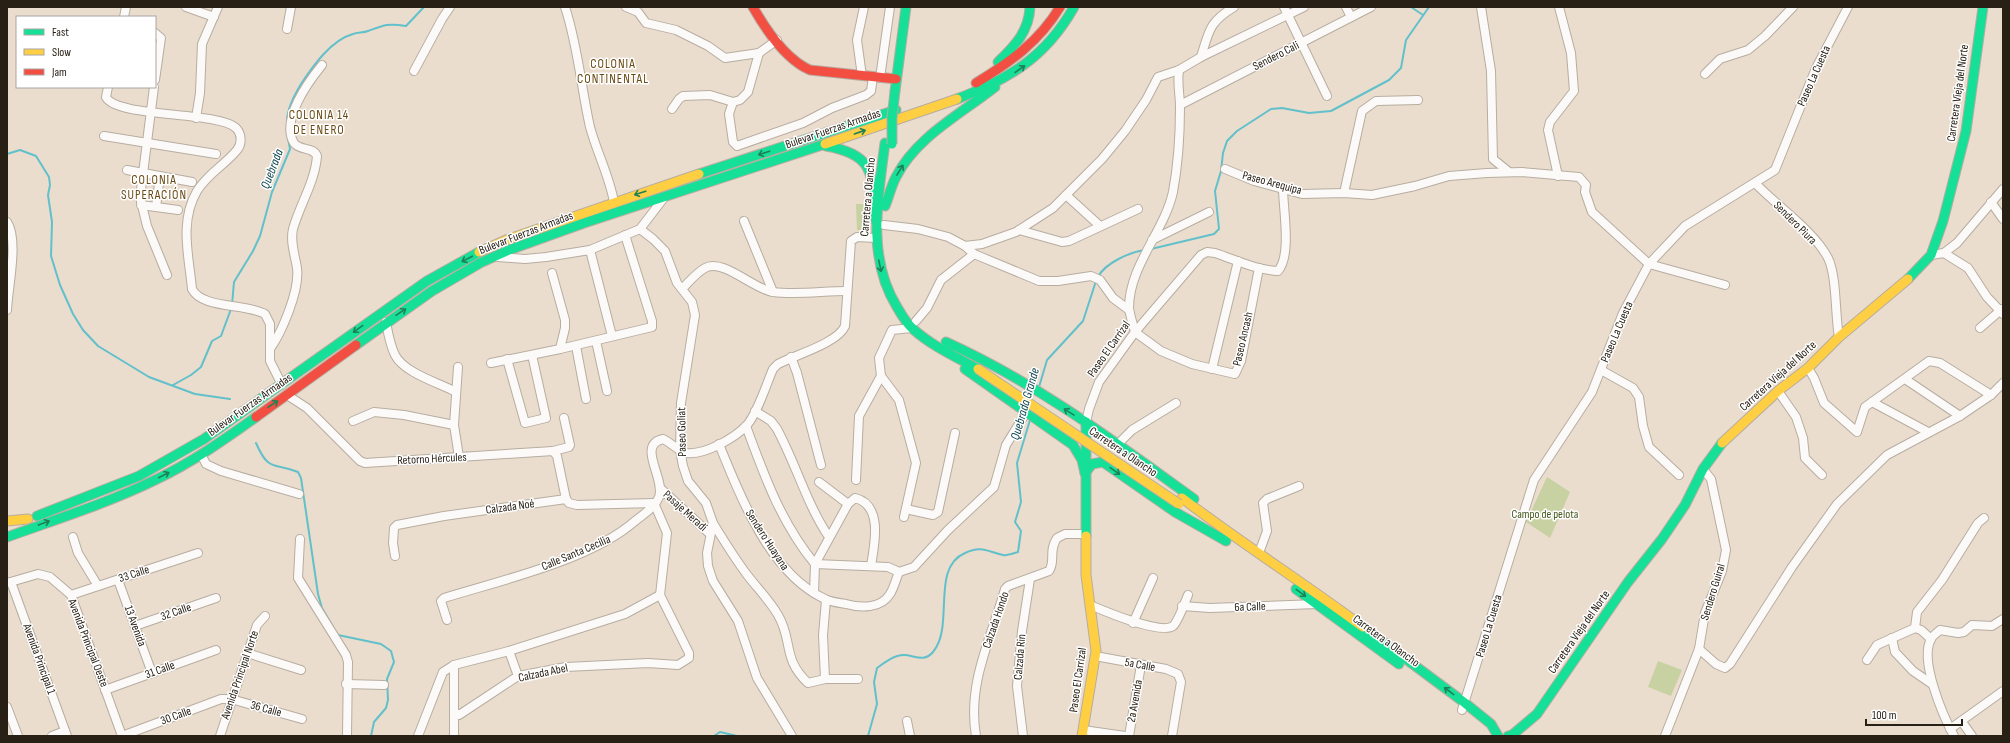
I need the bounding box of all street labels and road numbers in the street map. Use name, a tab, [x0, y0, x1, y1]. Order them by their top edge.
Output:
street label: Sendero Cali	[1250, 38, 1302, 74]
street label: Paseo La Cuesta	[1794, 43, 1834, 109]
street label: Carretera Vieja del Norte	[1944, 43, 1972, 143]
street label: Bulevar Fuerzas Armadas	[783, 106, 883, 152]
street label: Carretera a Olancho	[857, 157, 879, 237]
street label: Paseo Arequipa	[1241, 168, 1304, 198]
street label: Sendero Piura	[1770, 198, 1820, 248]
street label: Bulevar Fuerzas Armadas	[477, 208, 575, 258]
street label: Paseo La Cuesta	[1597, 299, 1637, 365]
street label: Paseo Ancash	[1230, 311, 1256, 367]
street label: Paseo El Carrizal	[1084, 318, 1134, 380]
street label: Carretera Vieja del Norte	[1737, 338, 1820, 414]
street label: Bulevar Fuerzas Armadas	[205, 370, 295, 440]
street label: Paseo Goliat	[674, 407, 690, 457]
street label: Carretera a Olancho	[1086, 424, 1160, 480]
street label: Retorno Hércules	[397, 450, 467, 468]
street label: Pasaje Meradi	[660, 487, 710, 535]
street label: Calzada Noé	[485, 496, 535, 518]
street label: Sendero Huayana	[742, 507, 792, 574]
street label: Calle Santa Cecilia	[539, 532, 613, 574]
street label: 33 Calle	[117, 562, 151, 586]
street label: Sendero Guiral	[1697, 562, 1729, 622]
street label: Carretera Vieja del Norte	[1545, 587, 1613, 676]
street label: Calzada Hondo	[979, 590, 1013, 650]
street label: Paseo La Cuesta	[1472, 593, 1506, 659]
street label: Avenida Principal Oeste	[64, 596, 112, 689]
street label: 6a Calle	[1234, 599, 1266, 615]
street label: 32 Calle	[159, 600, 193, 624]
street label: 13 Avenida	[121, 603, 149, 649]
street label: Carretera a Olancho	[1350, 612, 1422, 670]
street label: Avenida Principal 1	[19, 621, 59, 697]
street label: Avenida Principal Norte	[217, 628, 262, 722]
street label: Calzada Rin	[1011, 634, 1029, 680]
street label: Paseo El Carrizal	[1066, 647, 1090, 713]
street label: 5a Calle	[1123, 655, 1157, 675]
street label: 31 Calle	[143, 658, 177, 682]
street label: Calzada Abel	[517, 660, 569, 686]
street label: 2a Avenida	[1124, 678, 1146, 723]
street label: 36 Calle	[249, 698, 283, 720]
street label: 30 Calle	[158, 703, 194, 728]

